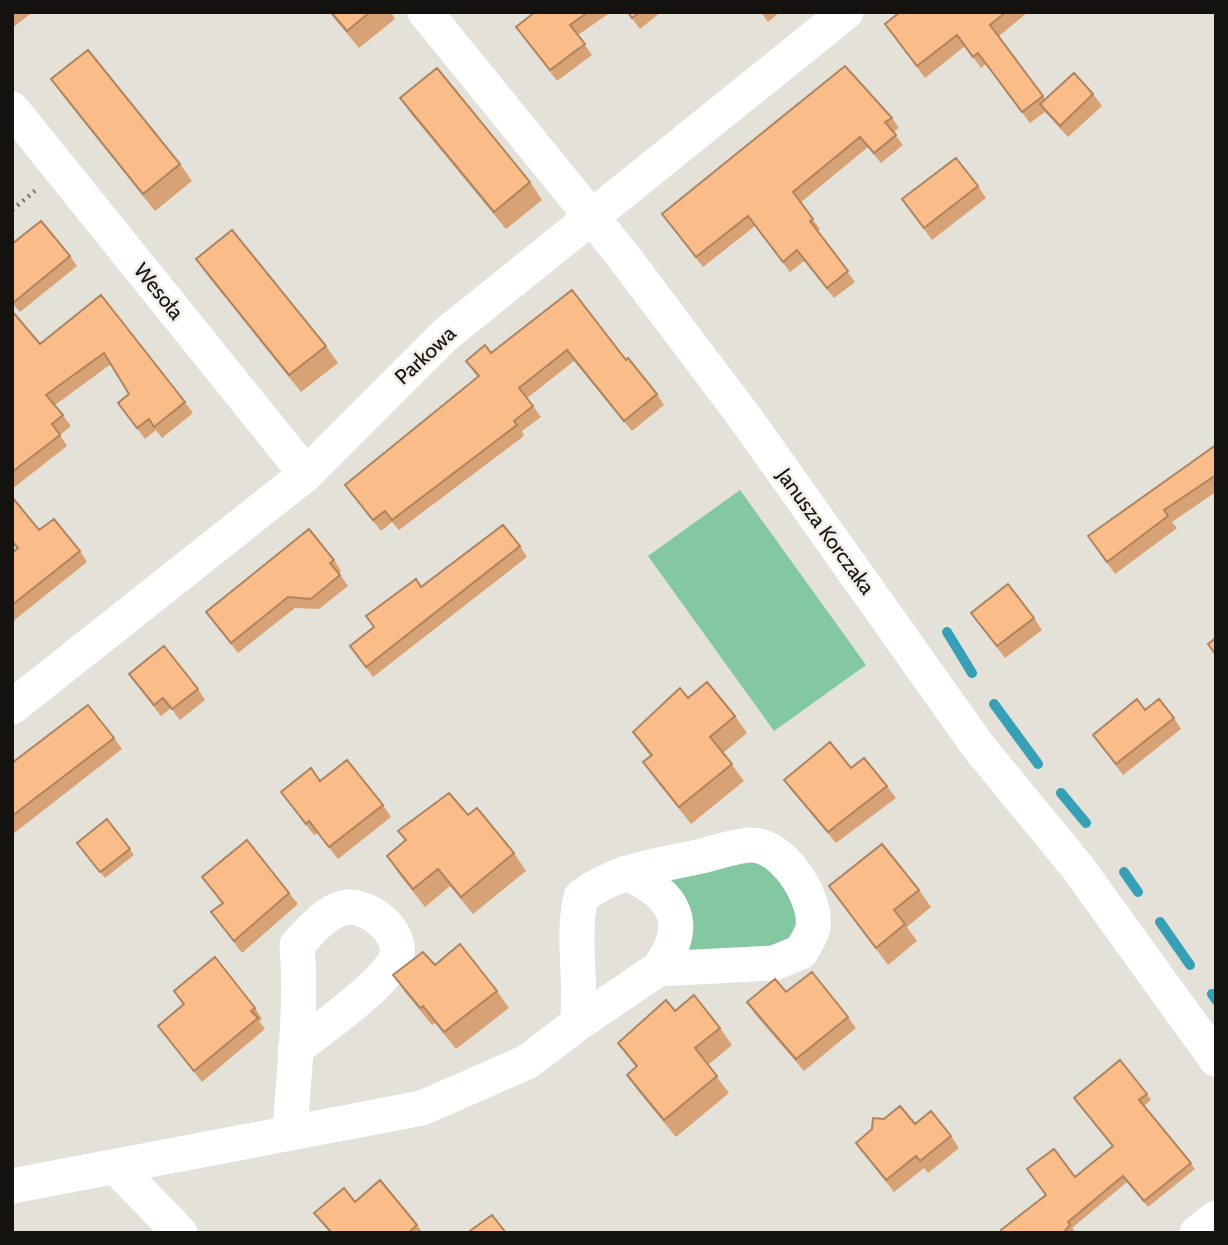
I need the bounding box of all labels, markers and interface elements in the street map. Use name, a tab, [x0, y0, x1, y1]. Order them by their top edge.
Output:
street label: Wesoła	[129, 258, 189, 324]
street label: Parkowa	[389, 321, 461, 389]
street label: Janusza Korczaka	[771, 462, 880, 599]

